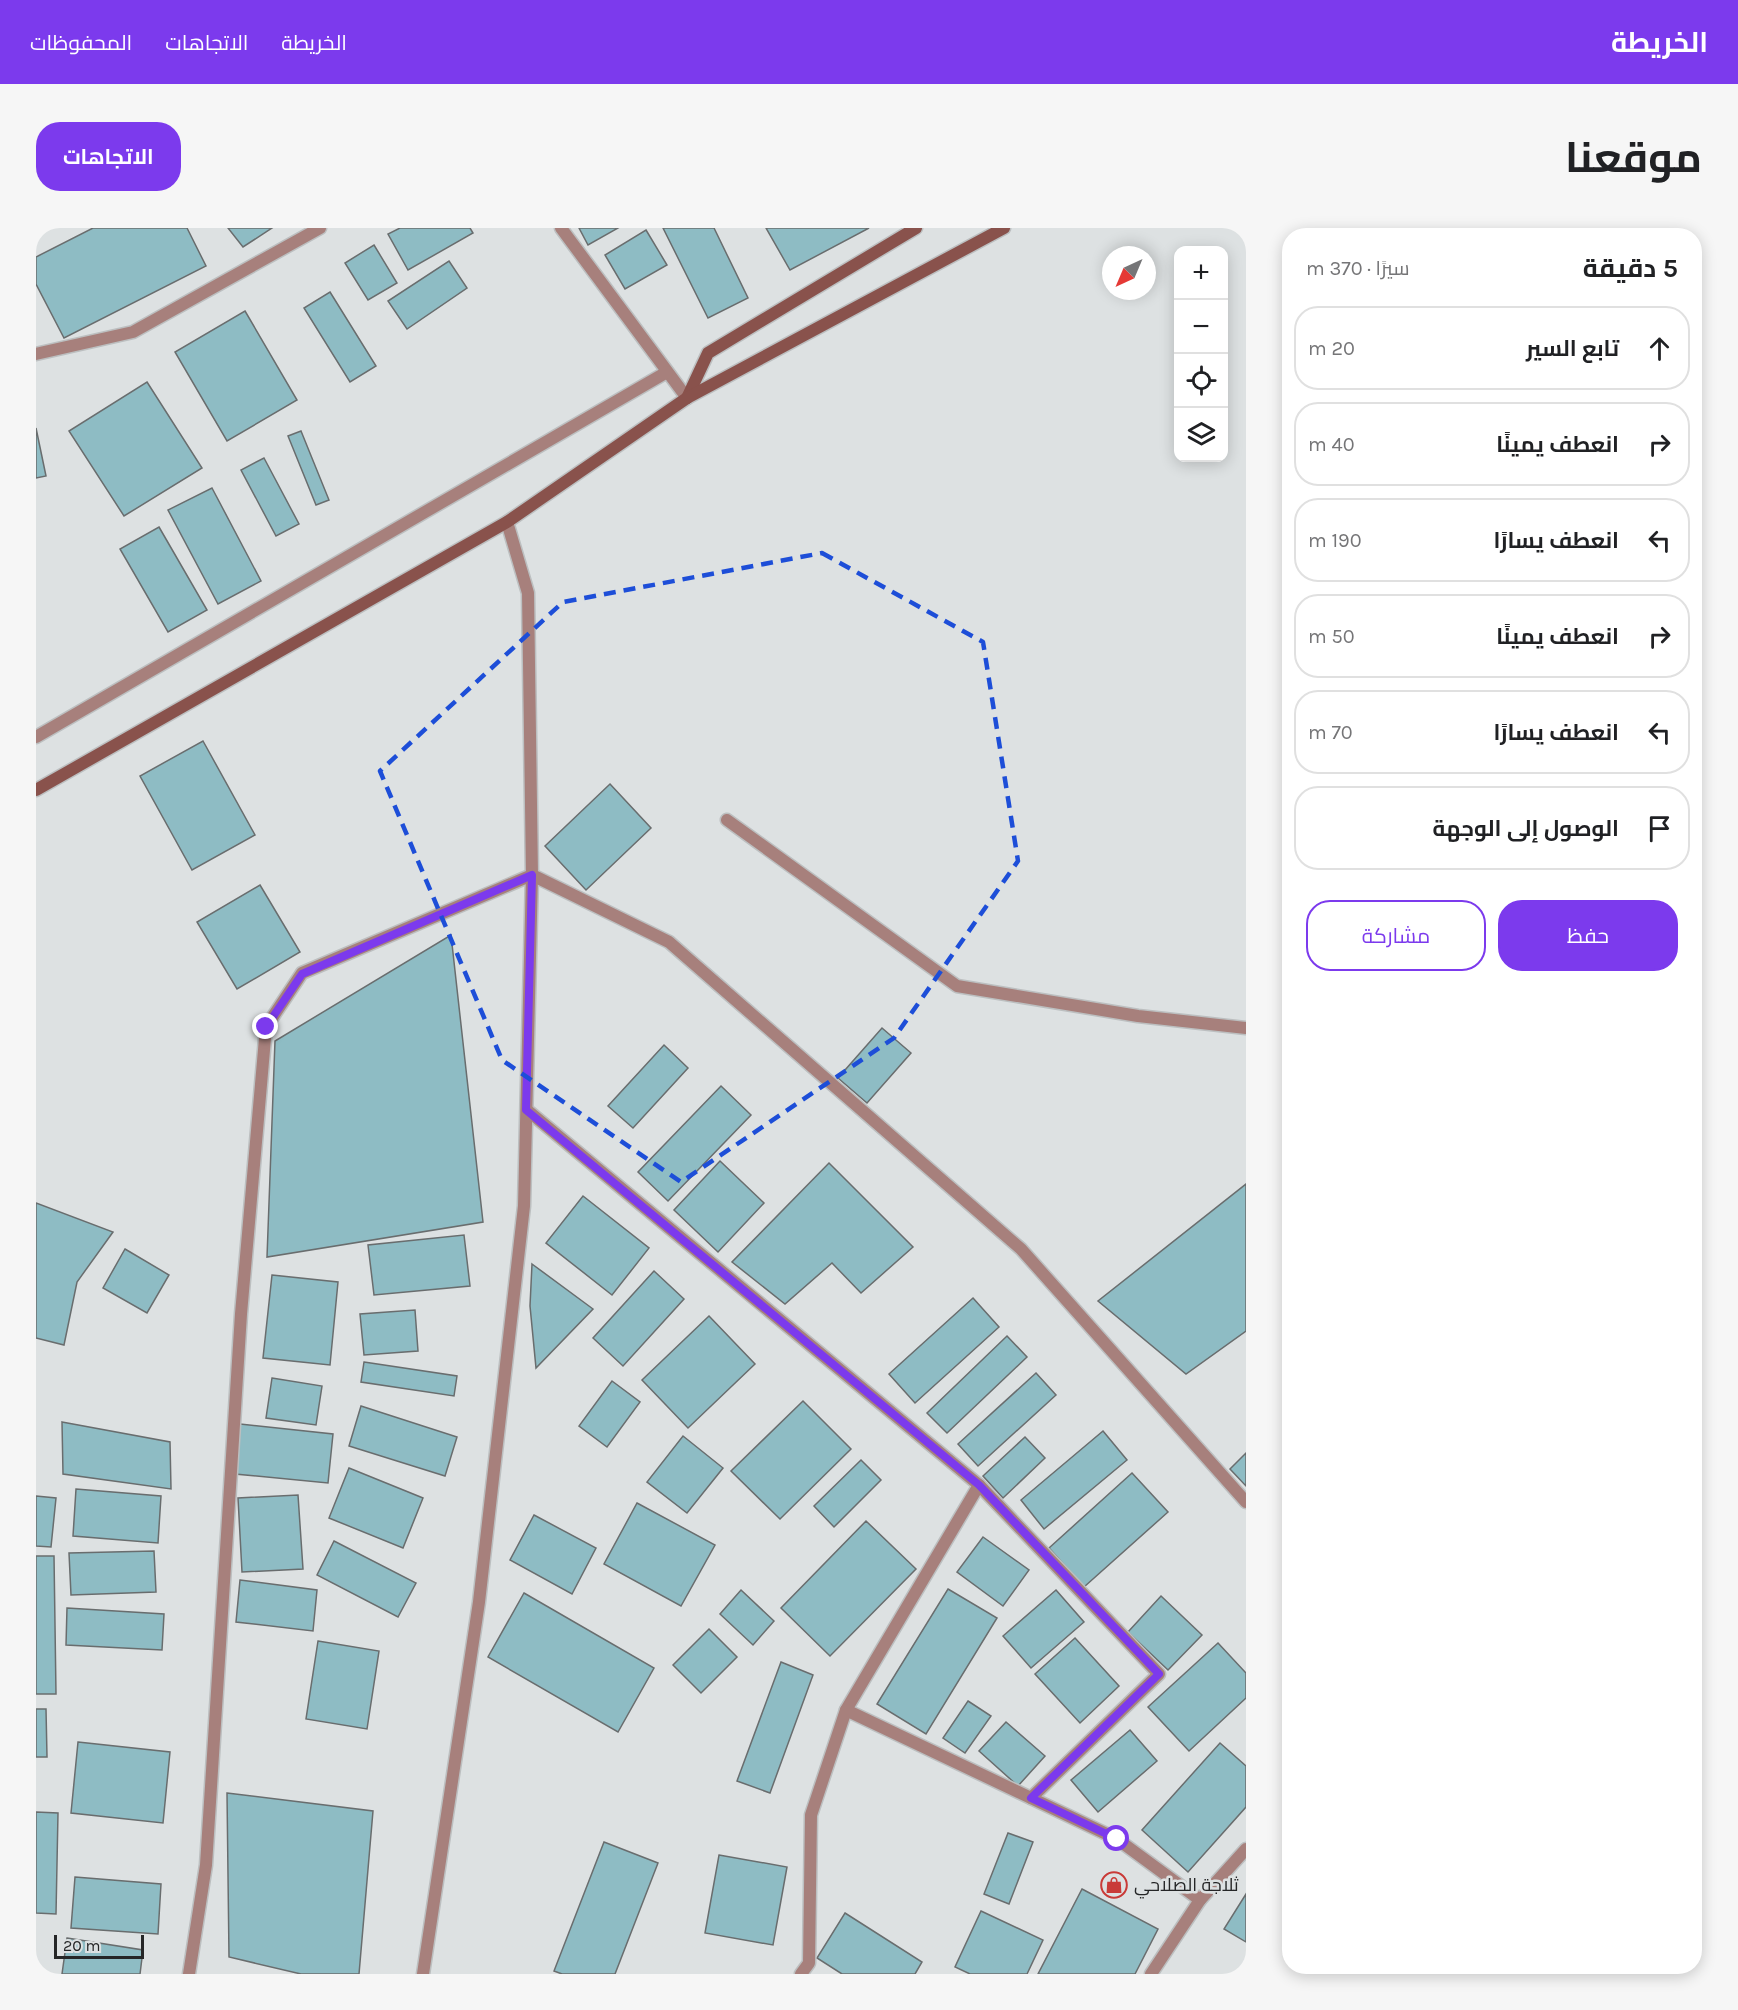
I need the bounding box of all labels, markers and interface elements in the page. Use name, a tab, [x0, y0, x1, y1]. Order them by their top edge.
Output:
text: الخريطة	[1611, 26, 1708, 59]
text: المحفوظات	[30, 31, 132, 55]
text: الاتجاهات	[165, 31, 248, 55]
text: الخريطة	[281, 31, 347, 55]
button: الاتجاهات	[36, 122, 181, 191]
text: موقعنا	[1565, 133, 1702, 183]
north arrow	[1102, 246, 1156, 300]
map controls	[1174, 246, 1228, 462]
button: +	[1174, 246, 1228, 300]
text: 5 دقيقة	[1583, 253, 1678, 284]
text: سيرًا · 370 m	[1306, 257, 1409, 280]
button: −	[1174, 300, 1228, 354]
icon: ahead	[1643, 332, 1676, 365]
text: تابع السير	[1526, 336, 1619, 362]
text: 20 m	[1308, 337, 1355, 360]
button: locate	[1174, 354, 1228, 408]
button: layers	[1174, 408, 1228, 462]
icon: right	[1643, 428, 1676, 461]
text: انعطف يمينًا	[1496, 432, 1619, 458]
text: 40 m	[1308, 433, 1355, 456]
icon: left	[1643, 524, 1676, 557]
text: انعطف يسارًا	[1493, 528, 1619, 554]
text: 190 m	[1308, 529, 1362, 552]
icon: right	[1643, 620, 1676, 653]
text: انعطف يمينًا	[1496, 624, 1619, 650]
text: 50 m	[1308, 625, 1355, 648]
icon: left	[1643, 716, 1676, 749]
text: انعطف يسارًا	[1493, 720, 1619, 746]
text: 70 m	[1308, 721, 1353, 744]
icon: arrive	[1643, 812, 1676, 845]
text: الوصول إلى الوجهة	[1433, 816, 1619, 842]
button: مشاركة	[1306, 900, 1486, 971]
button: حفظ	[1498, 900, 1678, 971]
route end	[252, 1013, 278, 1039]
route start	[1103, 1825, 1129, 1851]
shop icon: ثلاجة الصلاحي	[1099, 1870, 1129, 1900]
place label: ثلاجة الصلاحي	[1134, 1874, 1239, 1899]
scale bar	[54, 1932, 144, 1960]
text: 20 m	[63, 1936, 101, 1955]

